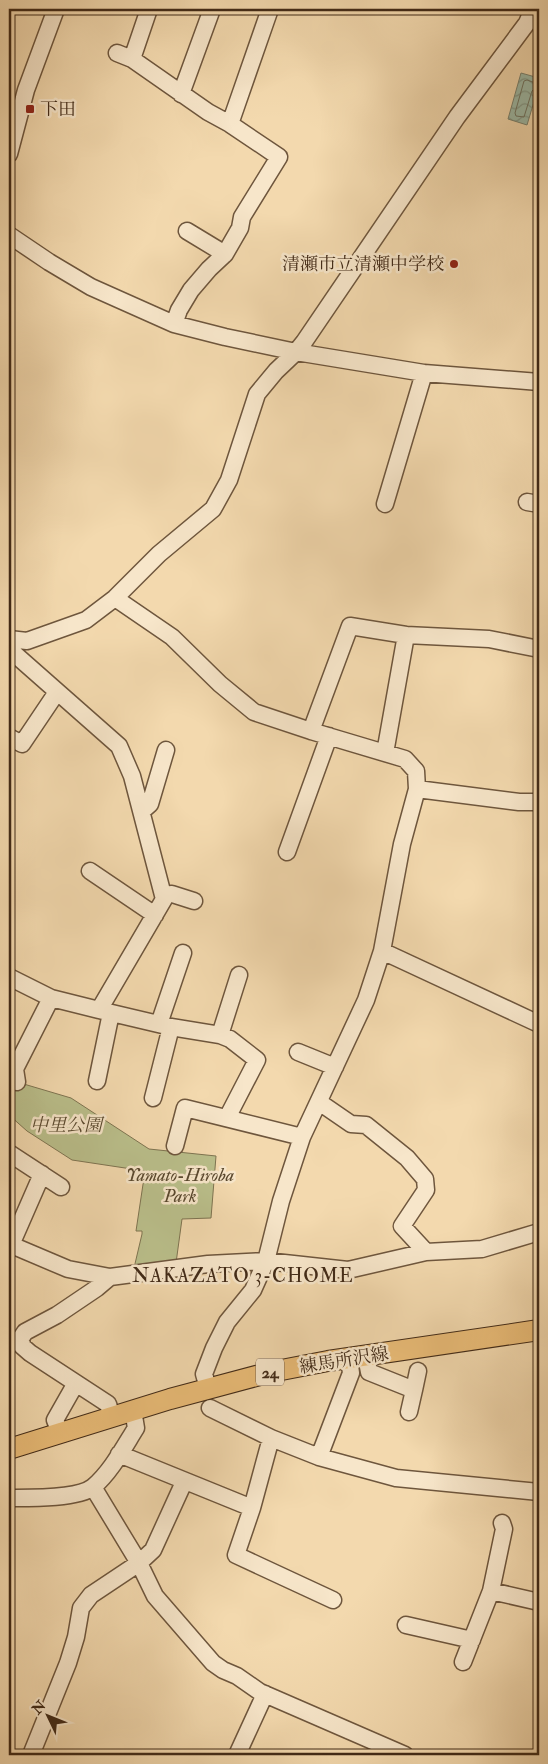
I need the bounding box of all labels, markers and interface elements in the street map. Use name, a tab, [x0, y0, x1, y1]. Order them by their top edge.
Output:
place label: 下田	[40, 98, 76, 121]
marker: 下田	[24, 103, 36, 115]
place label: 清瀬市立清瀬中学校	[282, 253, 444, 276]
marker: 清瀬市立清瀬中学校	[448, 258, 460, 270]
park label: 中里公園	[30, 1114, 105, 1137]
park label: Yamato-Hiroba Park	[126, 1164, 234, 1208]
district label: NAKAZATO 3-CHOME	[132, 1264, 354, 1288]
street label: 練馬所沢線	[298, 1342, 390, 1379]
road number: 24	[256, 1358, 284, 1385]
north arrow	[22, 1692, 72, 1742]
text: N	[28, 1697, 50, 1719]

